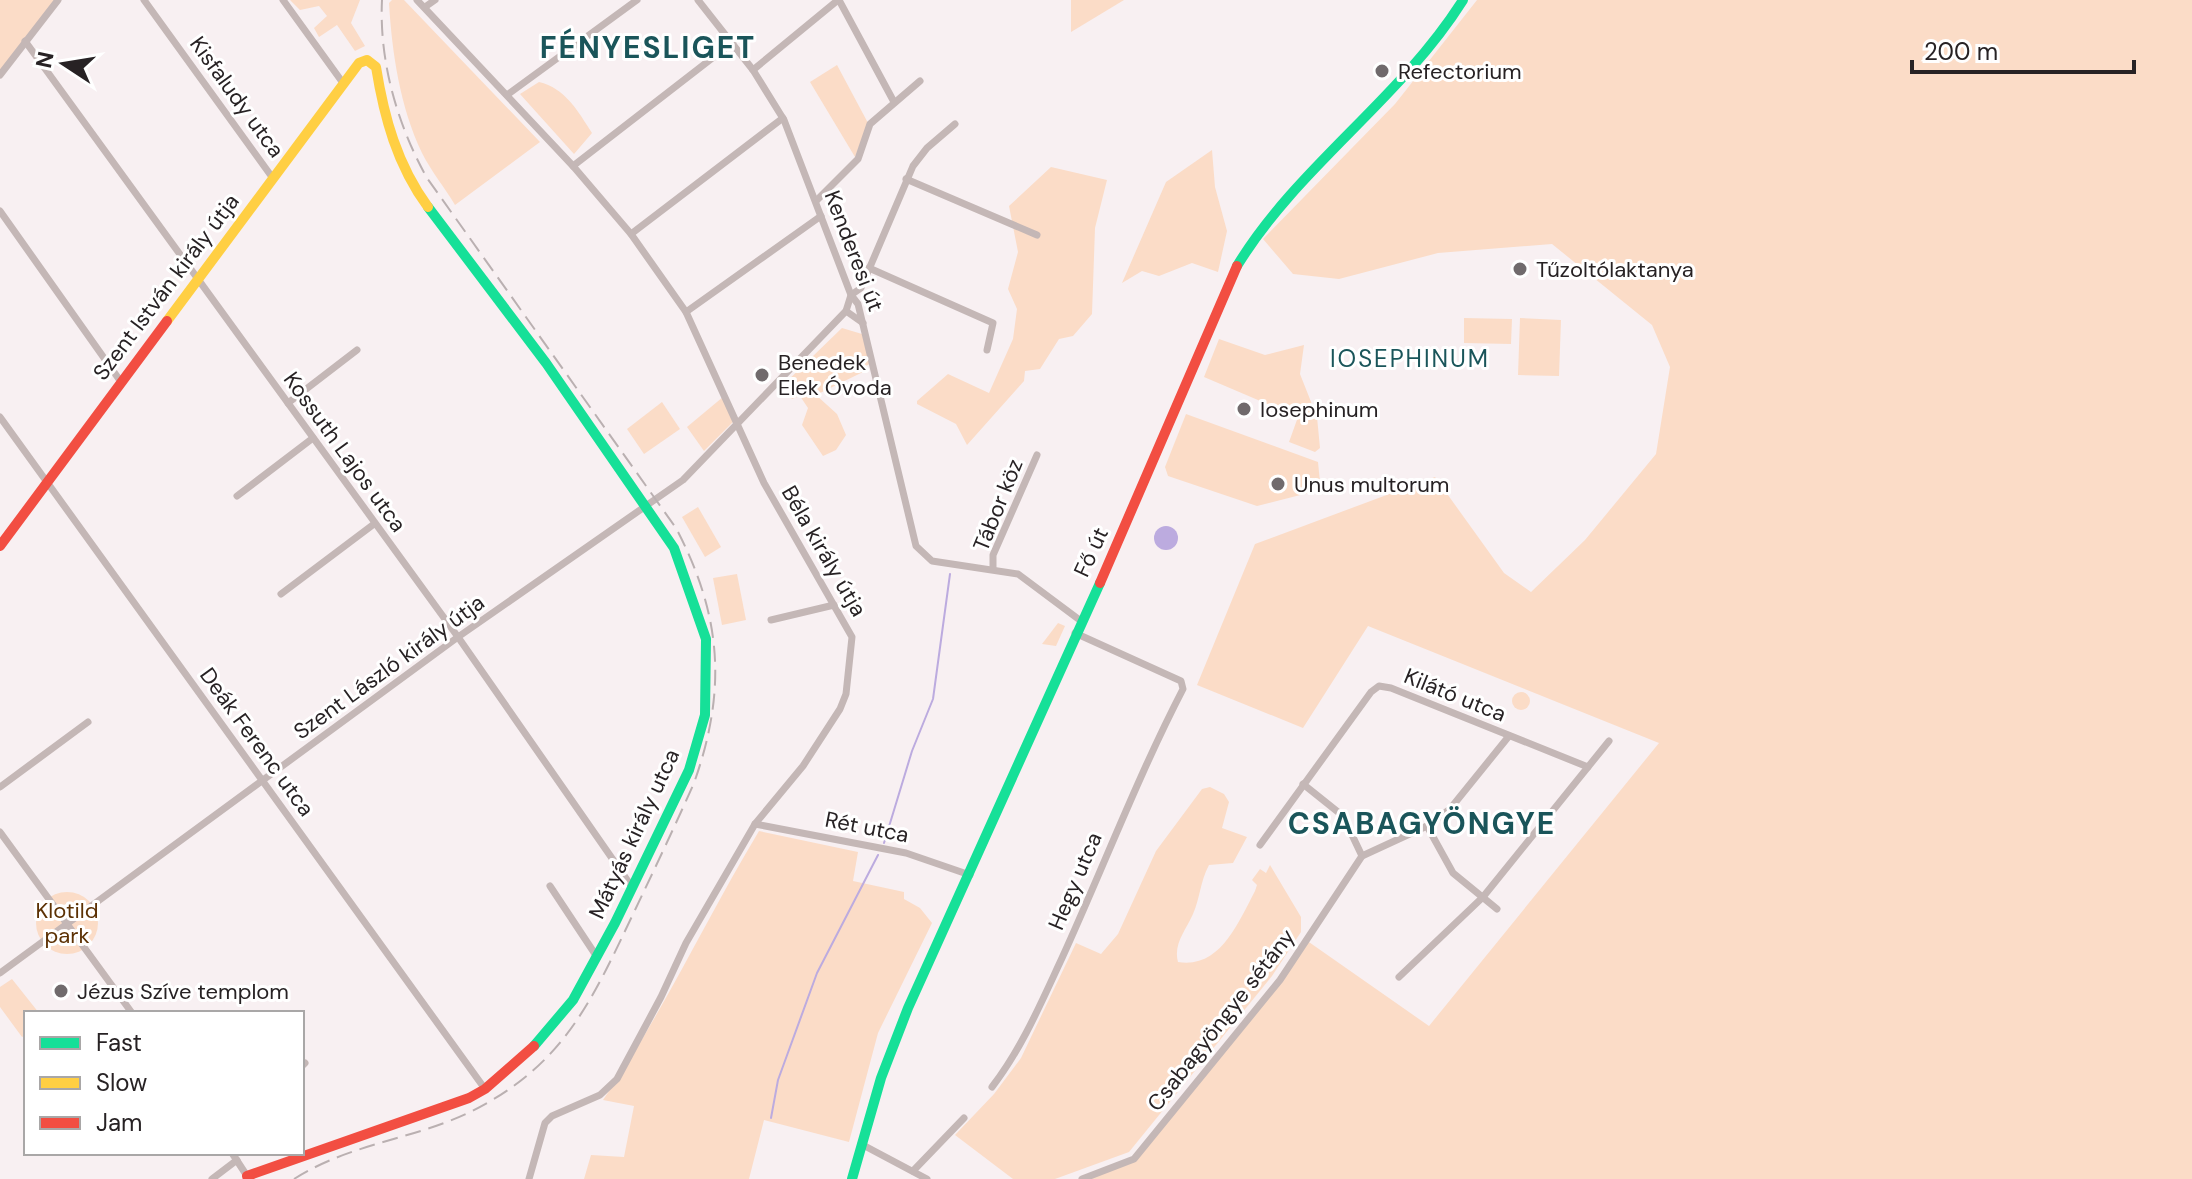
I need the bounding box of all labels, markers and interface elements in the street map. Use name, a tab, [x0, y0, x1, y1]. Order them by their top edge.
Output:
north arrow	[24, 24, 104, 104]
scale bar	[1912, 24, 2134, 74]
district label: FÉNYESLIGET	[540, 28, 756, 67]
street label: Kisfaludy utca	[183, 31, 291, 163]
text: 200 m	[1924, 36, 1998, 67]
text: N	[29, 49, 61, 71]
place label: Refectorium	[1398, 57, 1522, 86]
marker: Refectorium	[1373, 62, 1391, 80]
street label: Kenderesi út	[818, 186, 890, 316]
street label: Szent István király útja	[86, 188, 246, 386]
place label: Tűzoltólaktanya	[1536, 255, 1694, 284]
marker: Tűzoltólaktanya	[1511, 260, 1529, 278]
district label: IOSEPHINUM	[1330, 343, 1490, 374]
place label: Benedek Elek Óvoda	[778, 348, 892, 402]
street label: Kossuth Lajos utca	[277, 366, 413, 538]
marker: Benedek Elek Óvoda	[753, 366, 771, 384]
place label: Iosephinum	[1260, 395, 1378, 424]
marker: Iosephinum	[1235, 400, 1253, 418]
street label: Tábor köz	[966, 455, 1030, 555]
place label: Unus multorum	[1294, 470, 1449, 499]
marker: Unus multorum	[1269, 475, 1287, 493]
street label: Béla király útja	[775, 480, 873, 622]
street label: Fő út	[1067, 523, 1115, 581]
street label: Szent László király útja	[288, 588, 490, 746]
street label: Kilátó utca	[1400, 661, 1510, 729]
street label: Deák Ferenc utca	[193, 662, 321, 822]
street label: Mátyás király utca	[582, 744, 686, 924]
district label: CSABAGYÖNGYE	[1288, 804, 1556, 843]
street label: Rét utca	[823, 805, 911, 849]
street label: Hegy utca	[1041, 828, 1109, 934]
park label: Klotild park	[36, 896, 98, 950]
street label: Csabagyöngye sétány	[1141, 923, 1301, 1117]
place label: Jézus Szíve templom	[77, 977, 289, 1006]
marker: Jézus Szíve templom	[52, 982, 70, 1000]
legend	[24, 1011, 304, 1155]
text: Fast	[96, 1027, 142, 1058]
text: Slow	[96, 1067, 147, 1098]
text: Jam	[96, 1107, 142, 1138]

